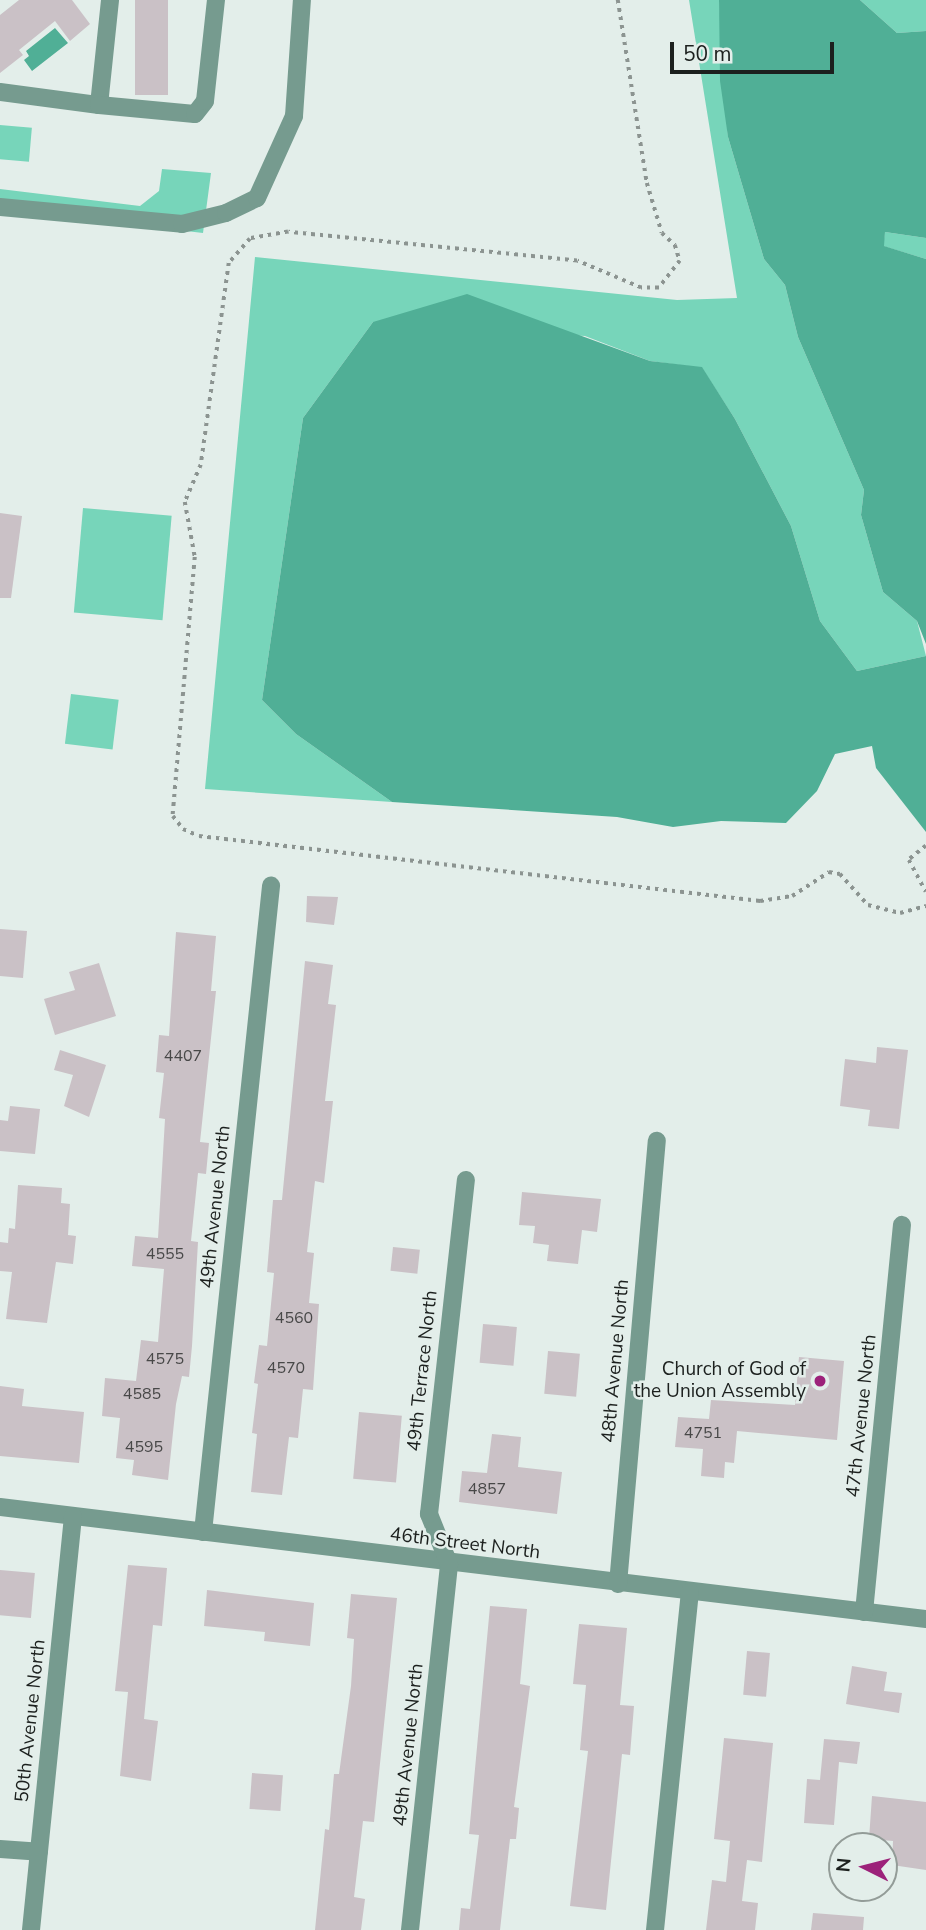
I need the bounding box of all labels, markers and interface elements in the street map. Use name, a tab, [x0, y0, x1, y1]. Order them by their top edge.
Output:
scale bar	[674, 28, 838, 72]
text: 50 m	[683, 40, 732, 68]
house number: 4407	[164, 1046, 202, 1066]
street label: 49th Avenue North	[196, 1124, 236, 1290]
house number: 4555	[146, 1244, 184, 1264]
street label: 48th Avenue North	[597, 1278, 635, 1444]
street label: 49th Terrace North	[403, 1289, 443, 1453]
house number: 4560	[275, 1308, 313, 1328]
street label: 47th Avenue North	[842, 1333, 882, 1499]
house number: 4575	[146, 1349, 184, 1369]
house number: 4570	[267, 1358, 305, 1378]
place label: Church of God of the Union Assembly	[634, 1359, 806, 1403]
marker: Church of God of the Union Assembly	[812, 1373, 828, 1389]
house number: 4585	[123, 1384, 161, 1404]
house number: 4751	[684, 1423, 722, 1443]
house number: 4595	[125, 1437, 163, 1457]
house number: 4857	[468, 1479, 506, 1499]
street label: 46th Street North	[389, 1523, 541, 1565]
street label: 50th Avenue North	[11, 1638, 51, 1804]
street label: 49th Avenue North	[389, 1662, 429, 1828]
north arrow	[828, 1832, 898, 1902]
text: N	[830, 1857, 858, 1873]

